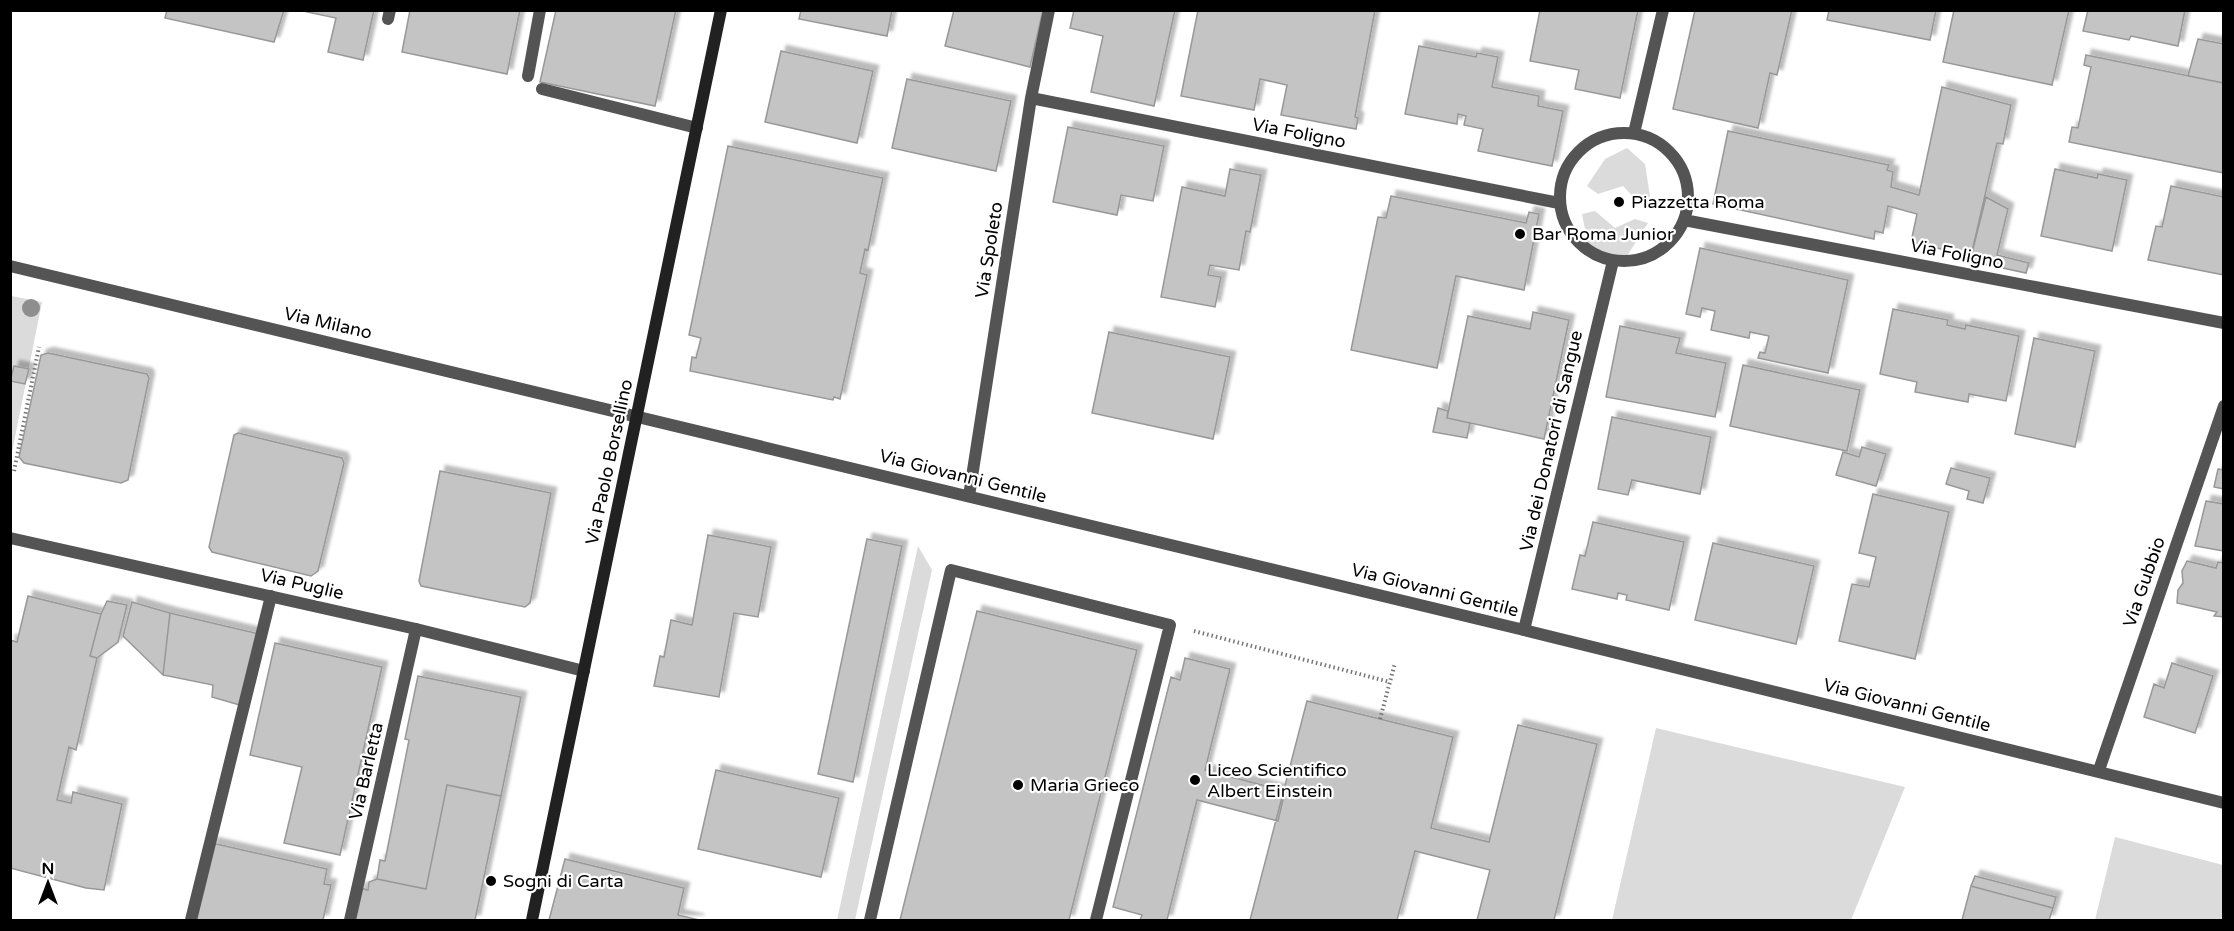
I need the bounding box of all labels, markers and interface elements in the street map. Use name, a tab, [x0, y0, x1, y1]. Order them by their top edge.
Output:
street label: Via Foligno	[1250, 113, 1348, 153]
place label: Piazzetta Roma	[1631, 191, 1765, 213]
marker: Piazzetta Roma	[1612, 195, 1626, 209]
street label: Via Spoleto	[971, 200, 1007, 300]
place label: Bar Roma Junior	[1532, 223, 1674, 245]
marker: Bar Roma Junior	[1513, 227, 1527, 241]
street label: Via Foligno	[1908, 234, 2006, 274]
street label: Via Milano	[282, 302, 374, 344]
street label: Via dei Donatori di Sangue	[1515, 328, 1587, 554]
street label: Via Paolo Borsellino	[581, 377, 637, 547]
street label: Via Giovanni Gentile	[877, 445, 1049, 507]
street label: Via Gubbio	[2118, 534, 2170, 630]
street label: Via Giovanni Gentile	[1349, 559, 1521, 621]
street label: Via Puglie	[258, 564, 346, 604]
street label: Via Giovanni Gentile	[1821, 674, 1993, 736]
street label: Via Barletta	[344, 720, 388, 822]
place label: Liceo Scientifico Albert Einstein	[1207, 759, 1347, 802]
marker: Liceo Scientifico Albert Einstein	[1188, 773, 1202, 787]
place label: Maria Grieco	[1030, 774, 1139, 796]
marker: Maria Grieco	[1011, 778, 1025, 792]
north arrow	[18, 853, 78, 913]
text: N	[42, 859, 54, 879]
place label: Sogni di Carta	[503, 870, 624, 892]
marker: Sogni di Carta	[484, 874, 498, 888]

